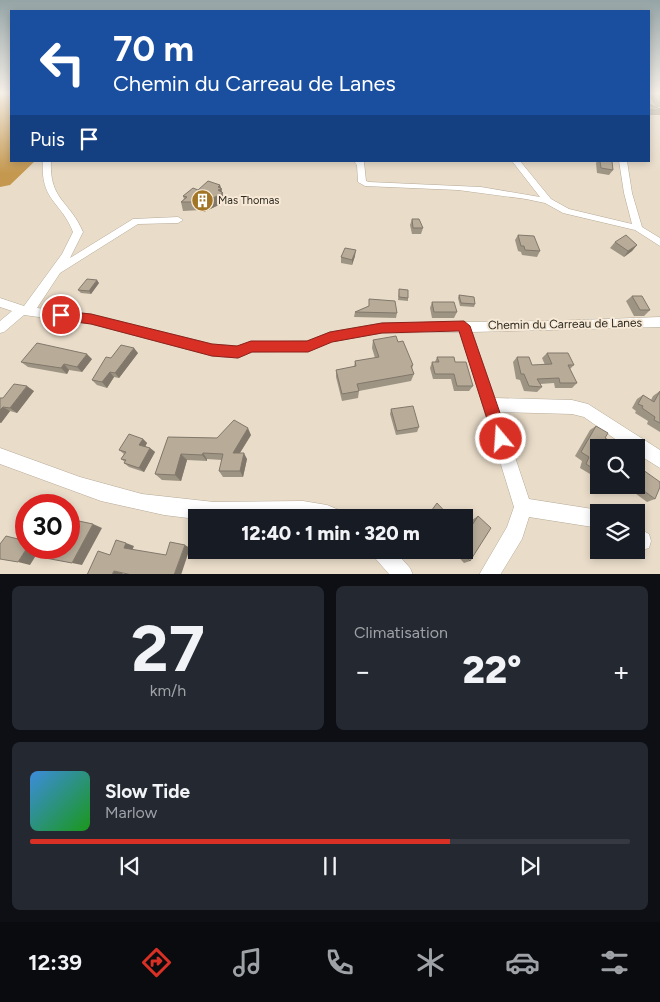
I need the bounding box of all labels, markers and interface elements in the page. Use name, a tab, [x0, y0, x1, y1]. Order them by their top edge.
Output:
text: 70 m	[113, 28, 194, 70]
icon: left	[30, 30, 95, 95]
text: Chemin du Carreau de Lanes	[113, 70, 396, 97]
icon: arrive	[75, 125, 103, 153]
text: Puis	[30, 128, 65, 151]
building icon: Mas Thomas	[190, 188, 214, 212]
place label: Mas Thomas	[218, 194, 279, 207]
pin	[40, 294, 82, 336]
icon: arrive	[47, 301, 75, 329]
street label: Chemin du Carreau de Lanes	[488, 316, 643, 332]
position arrow	[474, 412, 526, 464]
map controls	[590, 439, 645, 559]
button: search	[590, 439, 645, 494]
speed limit sign: 30	[15, 494, 80, 559]
button: layers	[590, 504, 645, 559]
text: 12:40 · 1 min · 320 m	[241, 522, 420, 545]
text: 27	[131, 609, 205, 687]
text: Climatisation	[354, 623, 448, 642]
text: 22°	[462, 647, 522, 693]
text: −	[354, 654, 371, 688]
text: +	[613, 654, 630, 688]
text: km/h	[150, 681, 186, 700]
text: Slow Tide	[105, 780, 190, 803]
text: Marlow	[105, 803, 157, 822]
icon: previous	[116, 852, 144, 880]
icon: pause	[316, 852, 344, 880]
icon: next	[516, 852, 544, 880]
icon: directions	[139, 945, 174, 980]
icon: music	[230, 945, 265, 980]
icon: phone	[322, 945, 357, 980]
icon: climate	[413, 945, 448, 980]
icon: car	[505, 945, 540, 980]
icon: filters	[597, 945, 632, 980]
text: 12:39	[28, 949, 82, 976]

